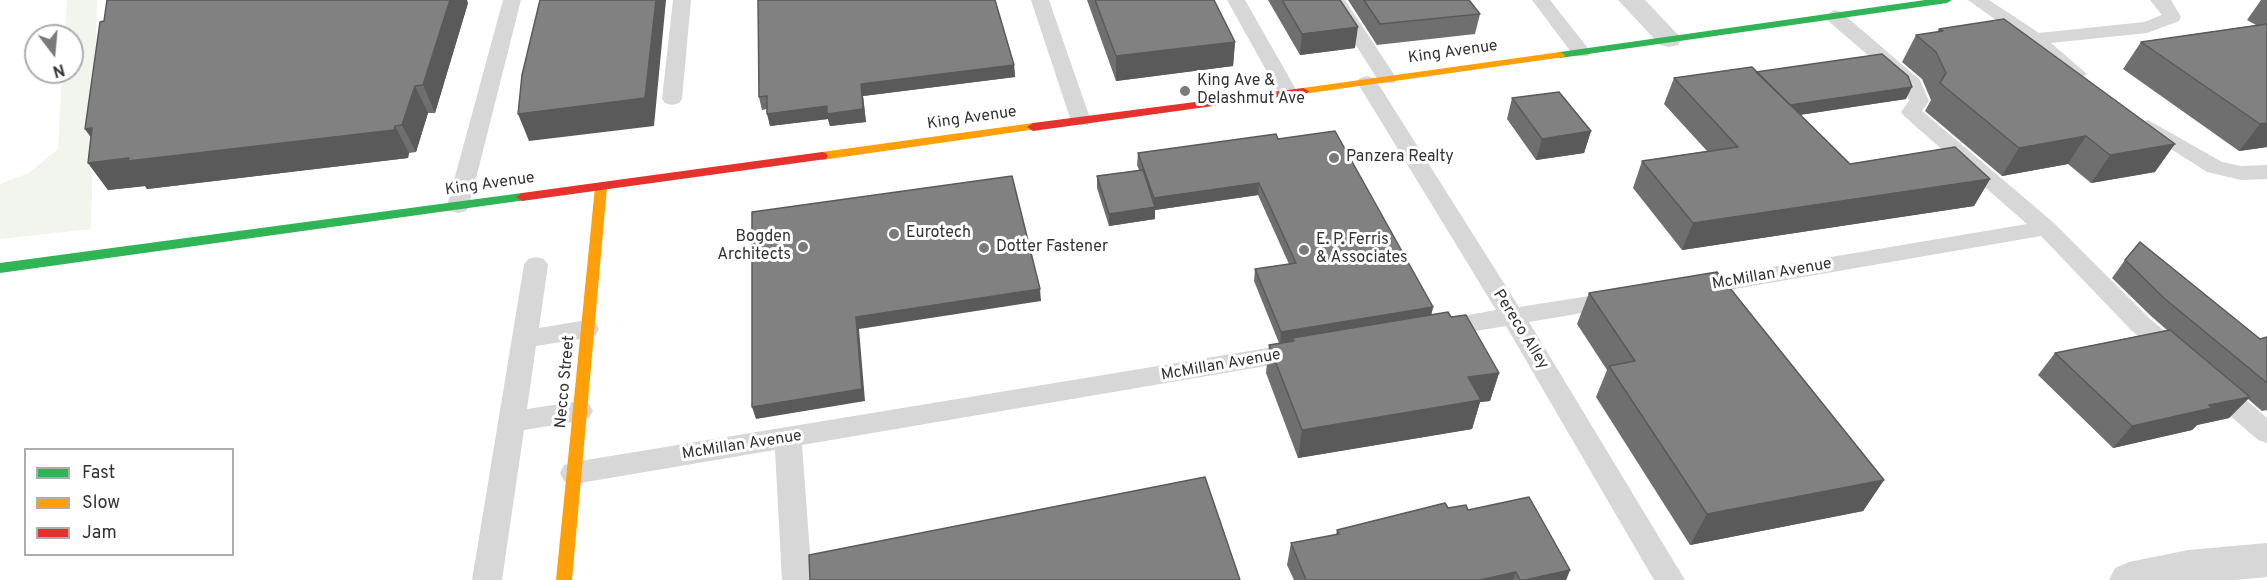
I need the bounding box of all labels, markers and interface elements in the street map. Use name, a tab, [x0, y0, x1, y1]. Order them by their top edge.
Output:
north arrow	[24, 24, 84, 84]
street label: King Avenue	[1407, 37, 1499, 69]
text: N	[50, 58, 67, 81]
place label: King Ave & Delashmut Ave	[1197, 72, 1305, 110]
marker: King Ave & Delashmut Ave	[1178, 84, 1192, 98]
street label: King Avenue	[926, 103, 1018, 135]
place label: Panzera Realty	[1346, 148, 1454, 168]
marker: Panzera Realty	[1327, 151, 1341, 165]
street label: King Avenue	[444, 169, 536, 201]
place label: Eurotech	[906, 224, 971, 244]
marker: Eurotech	[887, 227, 901, 241]
place label: Bogden Architects	[717, 228, 791, 266]
place label: E. P. Ferris & Associates	[1316, 231, 1407, 269]
place label: Dotter Fastener	[996, 238, 1108, 258]
marker: Bogden Architects	[796, 240, 810, 254]
marker: Dotter Fastener	[977, 241, 991, 255]
marker: E. P. Ferris & Associates	[1297, 243, 1311, 257]
street label: McMillan Avenue	[1711, 255, 1833, 295]
street label: Pereco Alley	[1488, 287, 1552, 373]
street label: Necco Street	[552, 335, 580, 429]
street label: McMillan Avenue	[1160, 346, 1282, 386]
street label: McMillan Avenue	[681, 427, 803, 465]
legend	[24, 448, 234, 556]
text: Fast	[82, 462, 115, 485]
text: Slow	[82, 492, 120, 515]
text: Jam	[82, 522, 117, 545]

